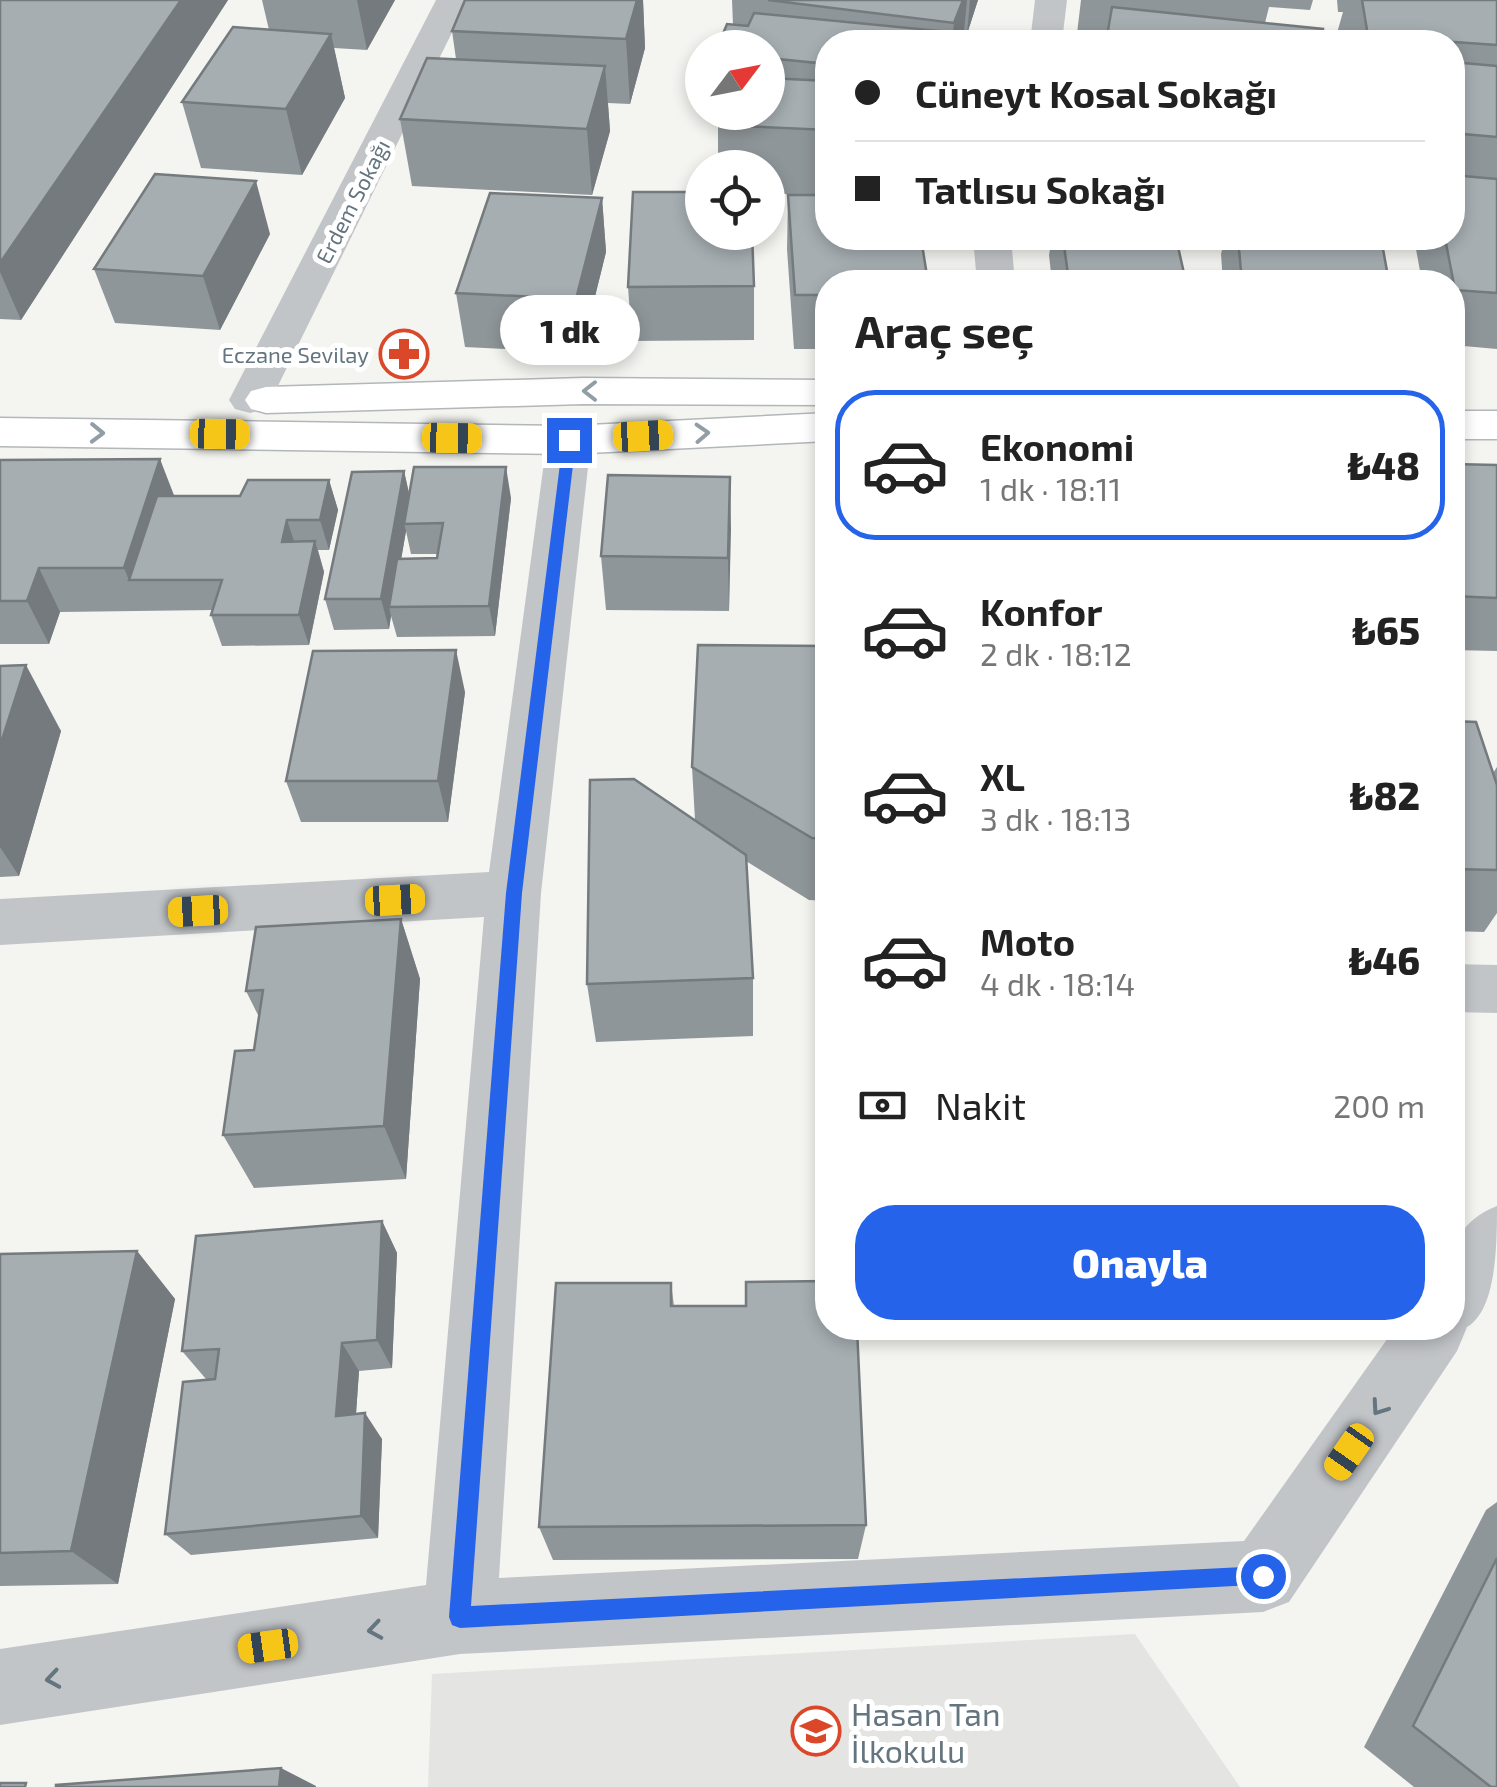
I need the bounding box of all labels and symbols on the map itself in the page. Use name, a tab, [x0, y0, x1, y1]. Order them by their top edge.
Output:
north arrow	[685, 30, 785, 130]
street label: Erdem Sokağı	[310, 135, 394, 267]
callout: 1 dk	[499, 295, 639, 365]
pharmacy icon: Eczane Sevilay	[378, 328, 430, 380]
place label: Eczane Sevilay	[222, 341, 369, 367]
one-way arrow	[582, 380, 598, 402]
car	[190, 418, 250, 450]
route end	[547, 418, 592, 463]
car	[612, 419, 674, 453]
one-way arrow	[90, 422, 106, 444]
car	[422, 422, 482, 454]
one-way arrow	[695, 423, 711, 444]
car	[364, 883, 426, 917]
car	[167, 894, 229, 928]
one-way arrow	[1373, 1396, 1391, 1415]
car	[1320, 1419, 1378, 1485]
route start	[1241, 1554, 1286, 1599]
one-way arrow	[366, 1619, 383, 1640]
car	[236, 1627, 300, 1665]
one-way arrow	[45, 1668, 62, 1689]
place label: Hasan Tan İlkokulu	[851, 1694, 1001, 1769]
school or university icon: Hasan Tan İlkokulu	[790, 1705, 842, 1757]

